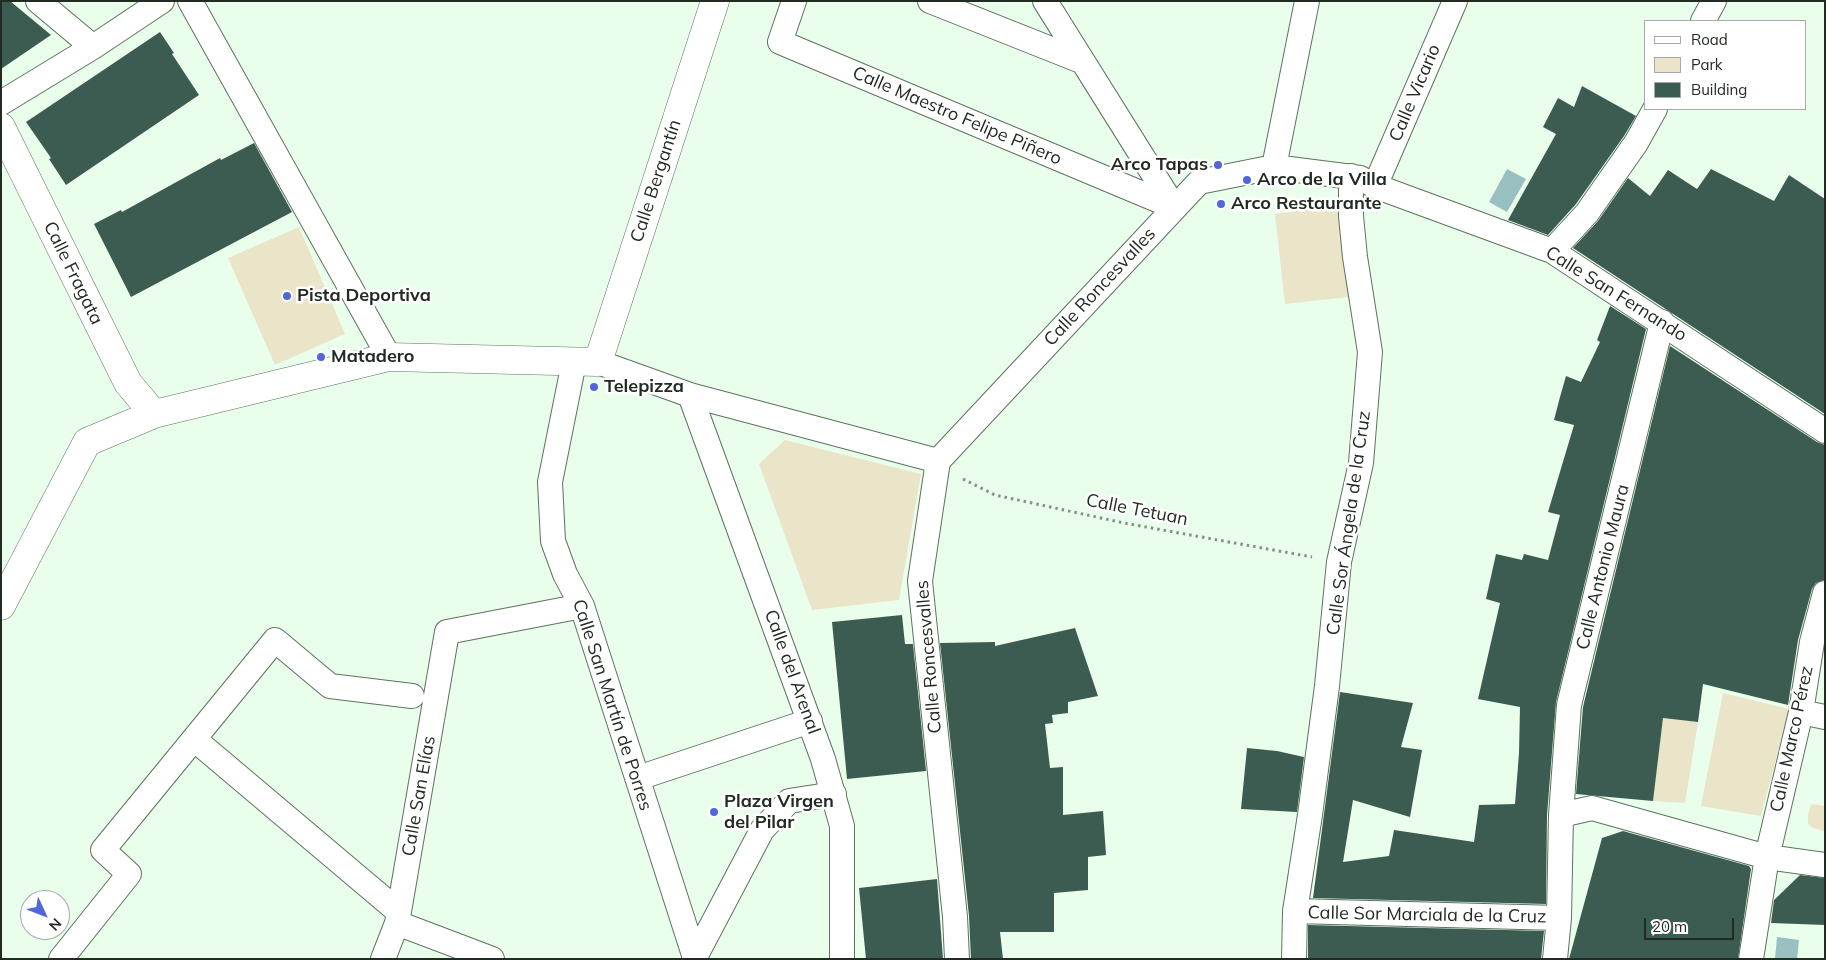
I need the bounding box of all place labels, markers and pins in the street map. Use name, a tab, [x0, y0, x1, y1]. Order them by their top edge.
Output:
place label: Arco Tapas	[1111, 154, 1208, 176]
marker: Arco Tapas	[1212, 159, 1224, 171]
place label: Arco de la Villa	[1257, 169, 1387, 191]
marker: Arco de la Villa	[1241, 174, 1253, 186]
place label: Arco Restaurante	[1231, 193, 1381, 215]
marker: Arco Restaurante	[1215, 198, 1227, 210]
place label: Pista Deportiva	[297, 285, 431, 307]
marker: Pista Deportiva	[281, 290, 293, 302]
place label: Matadero	[331, 346, 414, 368]
marker: Matadero	[315, 351, 327, 363]
place label: Telepizza	[604, 376, 684, 398]
marker: Telepizza	[588, 381, 600, 393]
place label: Plaza Virgen del Pilar	[724, 791, 834, 834]
marker: Plaza Virgen del Pilar	[708, 806, 720, 818]

